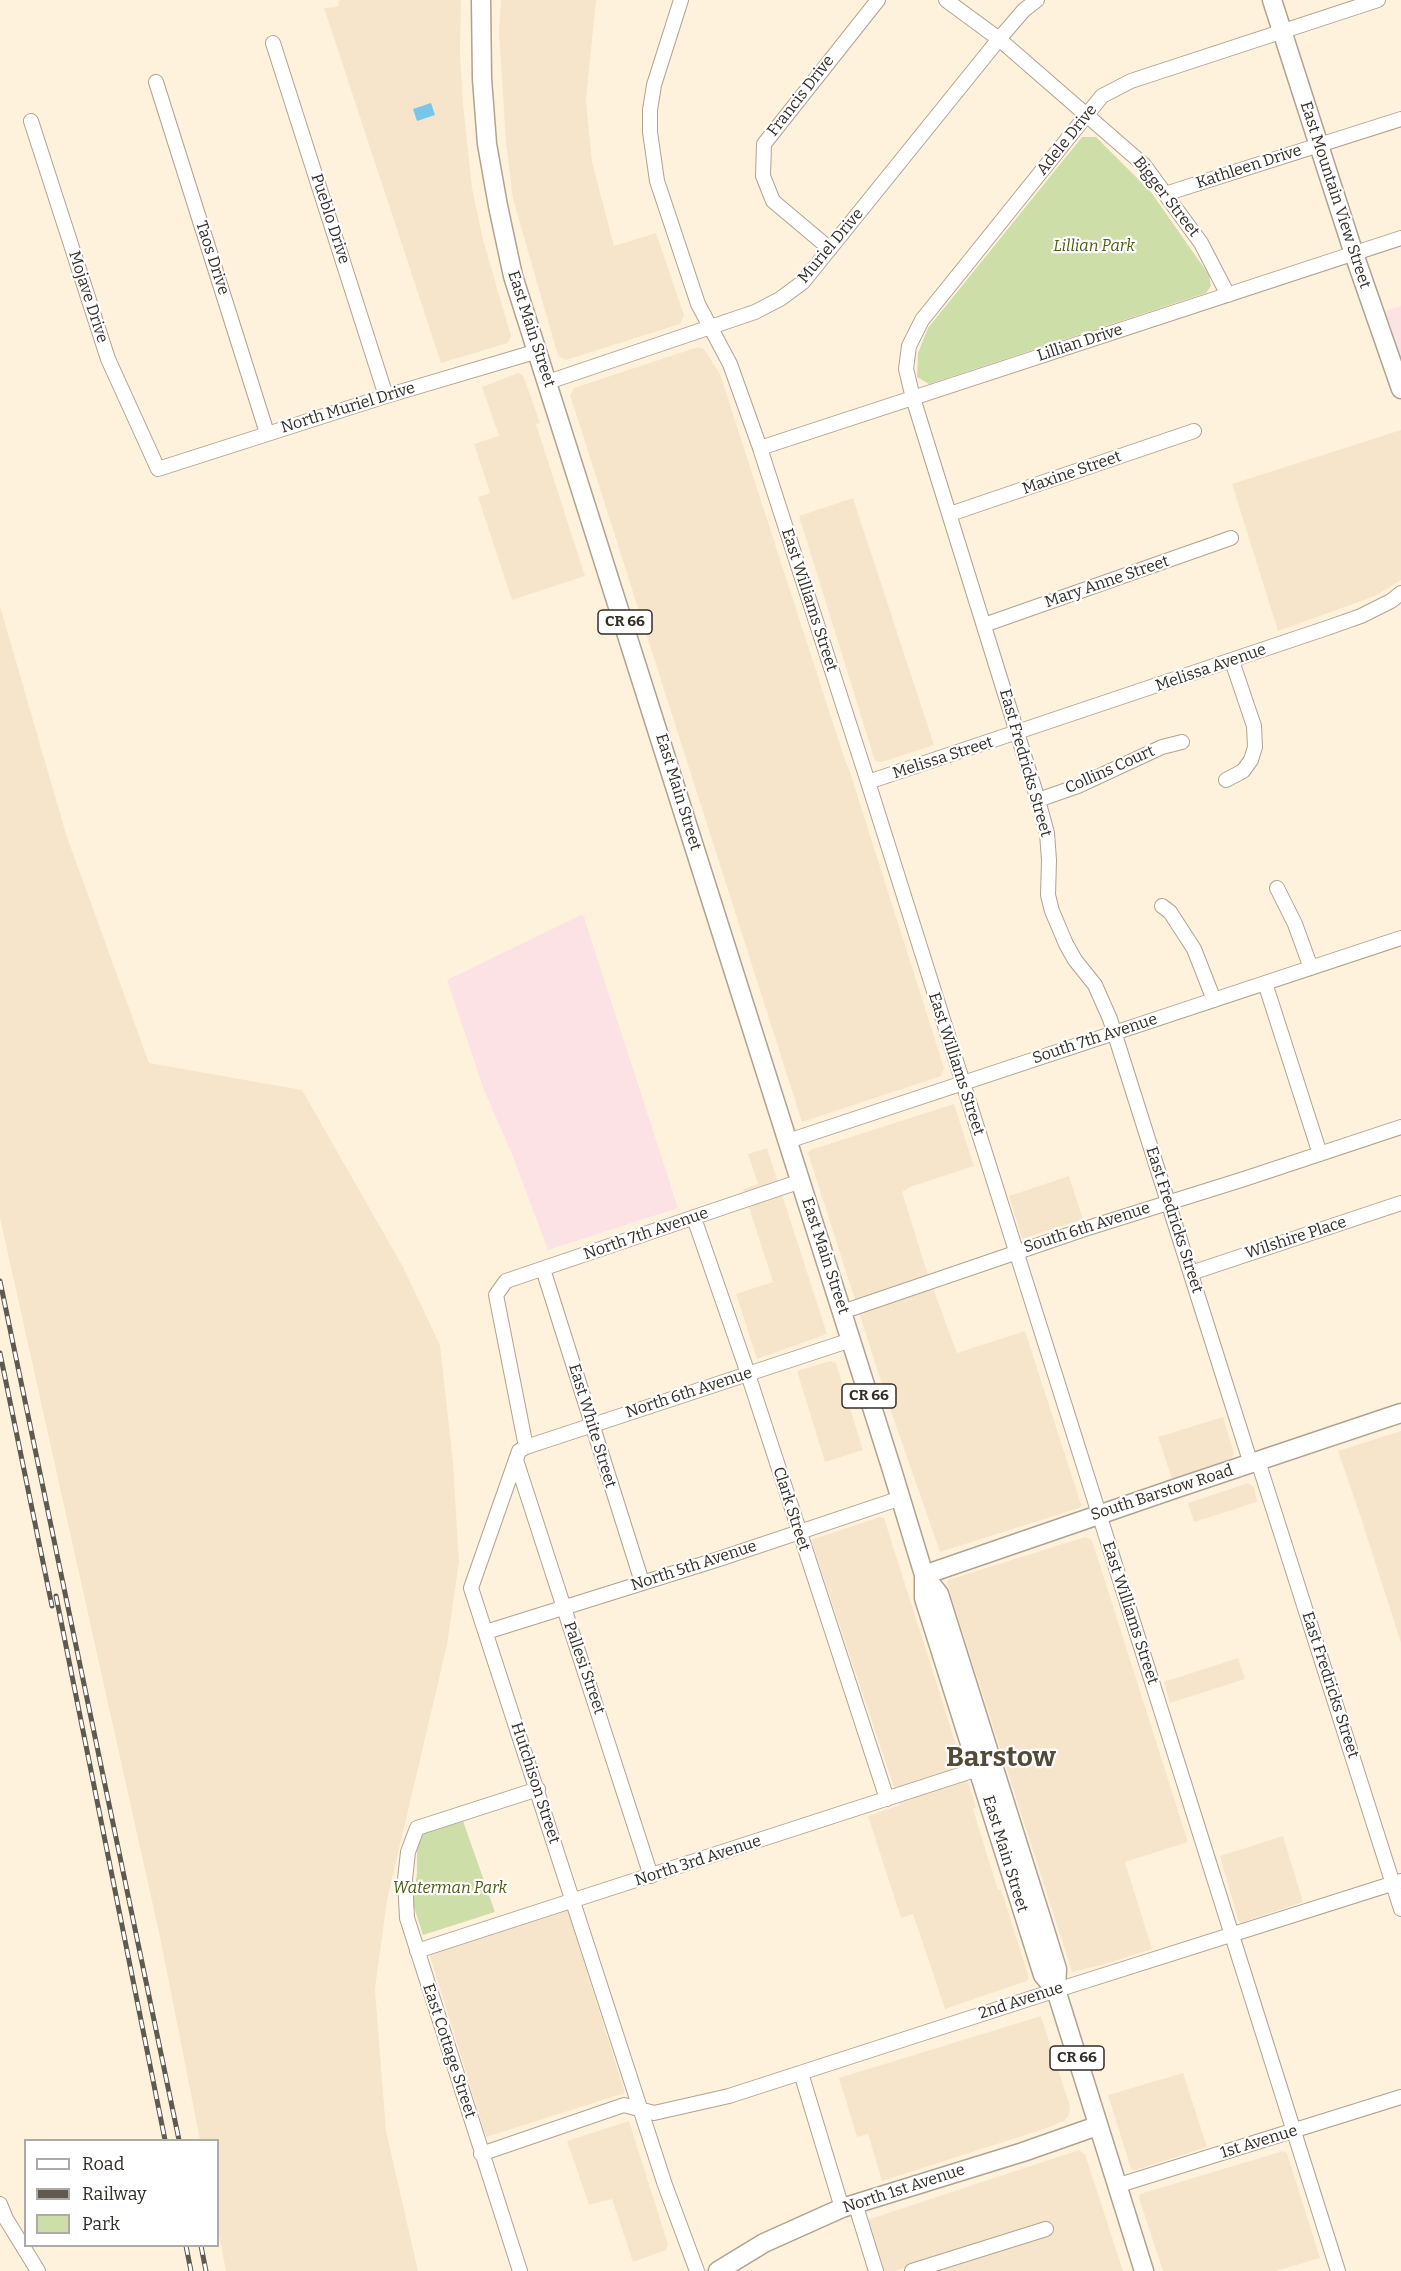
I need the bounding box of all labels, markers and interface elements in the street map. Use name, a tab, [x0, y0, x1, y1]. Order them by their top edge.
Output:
street label: Francis Drive	[764, 52, 838, 140]
street label: East Mountain View Street	[1296, 99, 1374, 291]
street label: Adele Drive	[1033, 101, 1101, 179]
street label: Kathleen Drive	[1194, 141, 1304, 193]
street label: Bigger Street	[1129, 153, 1203, 241]
street label: Pueblo Drive	[306, 171, 354, 267]
street label: Muriel Drive	[794, 205, 868, 287]
street label: Taos Drive	[191, 219, 233, 297]
park label: Lillian Park	[1053, 237, 1135, 257]
street label: Mojave Drive	[64, 249, 112, 345]
street label: East Main Street	[503, 268, 559, 390]
street label: Lillian Drive	[1035, 320, 1125, 366]
street label: North Muriel Drive	[279, 378, 417, 438]
street label: Maxine Street	[1020, 447, 1124, 499]
street label: East Williams Street	[777, 526, 841, 674]
street label: Mary Anne Street	[1042, 552, 1172, 612]
road number: CR 66	[598, 610, 652, 634]
street label: Melissa Avenue	[1153, 640, 1269, 696]
street label: East Fredricks Street	[995, 687, 1055, 839]
street label: East Main Street	[651, 731, 705, 853]
street label: Melissa Street	[890, 733, 996, 783]
street label: Collins Court	[1062, 742, 1158, 798]
street label: East Williams Street	[924, 990, 988, 1138]
street label: South 7th Avenue	[1030, 1010, 1160, 1068]
street label: East Fredricks Street	[1141, 1144, 1207, 1296]
street label: East Main Street	[797, 1195, 853, 1317]
street label: South 6th Avenue	[1021, 1199, 1153, 1257]
street label: North 7th Avenue	[581, 1204, 711, 1264]
street label: Wilshire Place	[1243, 1213, 1349, 1263]
street label: East White Street	[564, 1362, 620, 1490]
street label: North 6th Avenue	[623, 1363, 755, 1423]
road number: CR 66	[842, 1384, 896, 1408]
street label: South Barstow Road	[1088, 1461, 1236, 1525]
street label: Clark Street	[768, 1465, 814, 1553]
street label: North 5th Avenue	[629, 1537, 759, 1595]
street label: East Williams Street	[1098, 1539, 1162, 1687]
street label: East Fredricks Street	[1297, 1609, 1363, 1761]
street label: Pallesi Street	[559, 1619, 609, 1717]
street label: Hutchison Street	[506, 1720, 564, 1846]
district label: Barstow	[946, 1741, 1056, 1775]
street label: East Main Street	[978, 1793, 1032, 1915]
street label: North 3rd Avenue	[632, 1831, 764, 1891]
park label: Waterman Park	[393, 1879, 507, 1899]
street label: 2nd Avenue	[976, 1978, 1066, 2024]
street label: East Cottage Street	[418, 1981, 480, 2121]
road number: CR 66	[1050, 2046, 1104, 2070]
street label: 1st Avenue	[1218, 2121, 1300, 2163]
legend	[24, 2139, 219, 2247]
text: Road	[82, 2153, 124, 2175]
street label: North 1st Avenue	[841, 2160, 967, 2218]
text: Railway	[82, 2183, 146, 2205]
text: Park	[82, 2213, 120, 2235]

